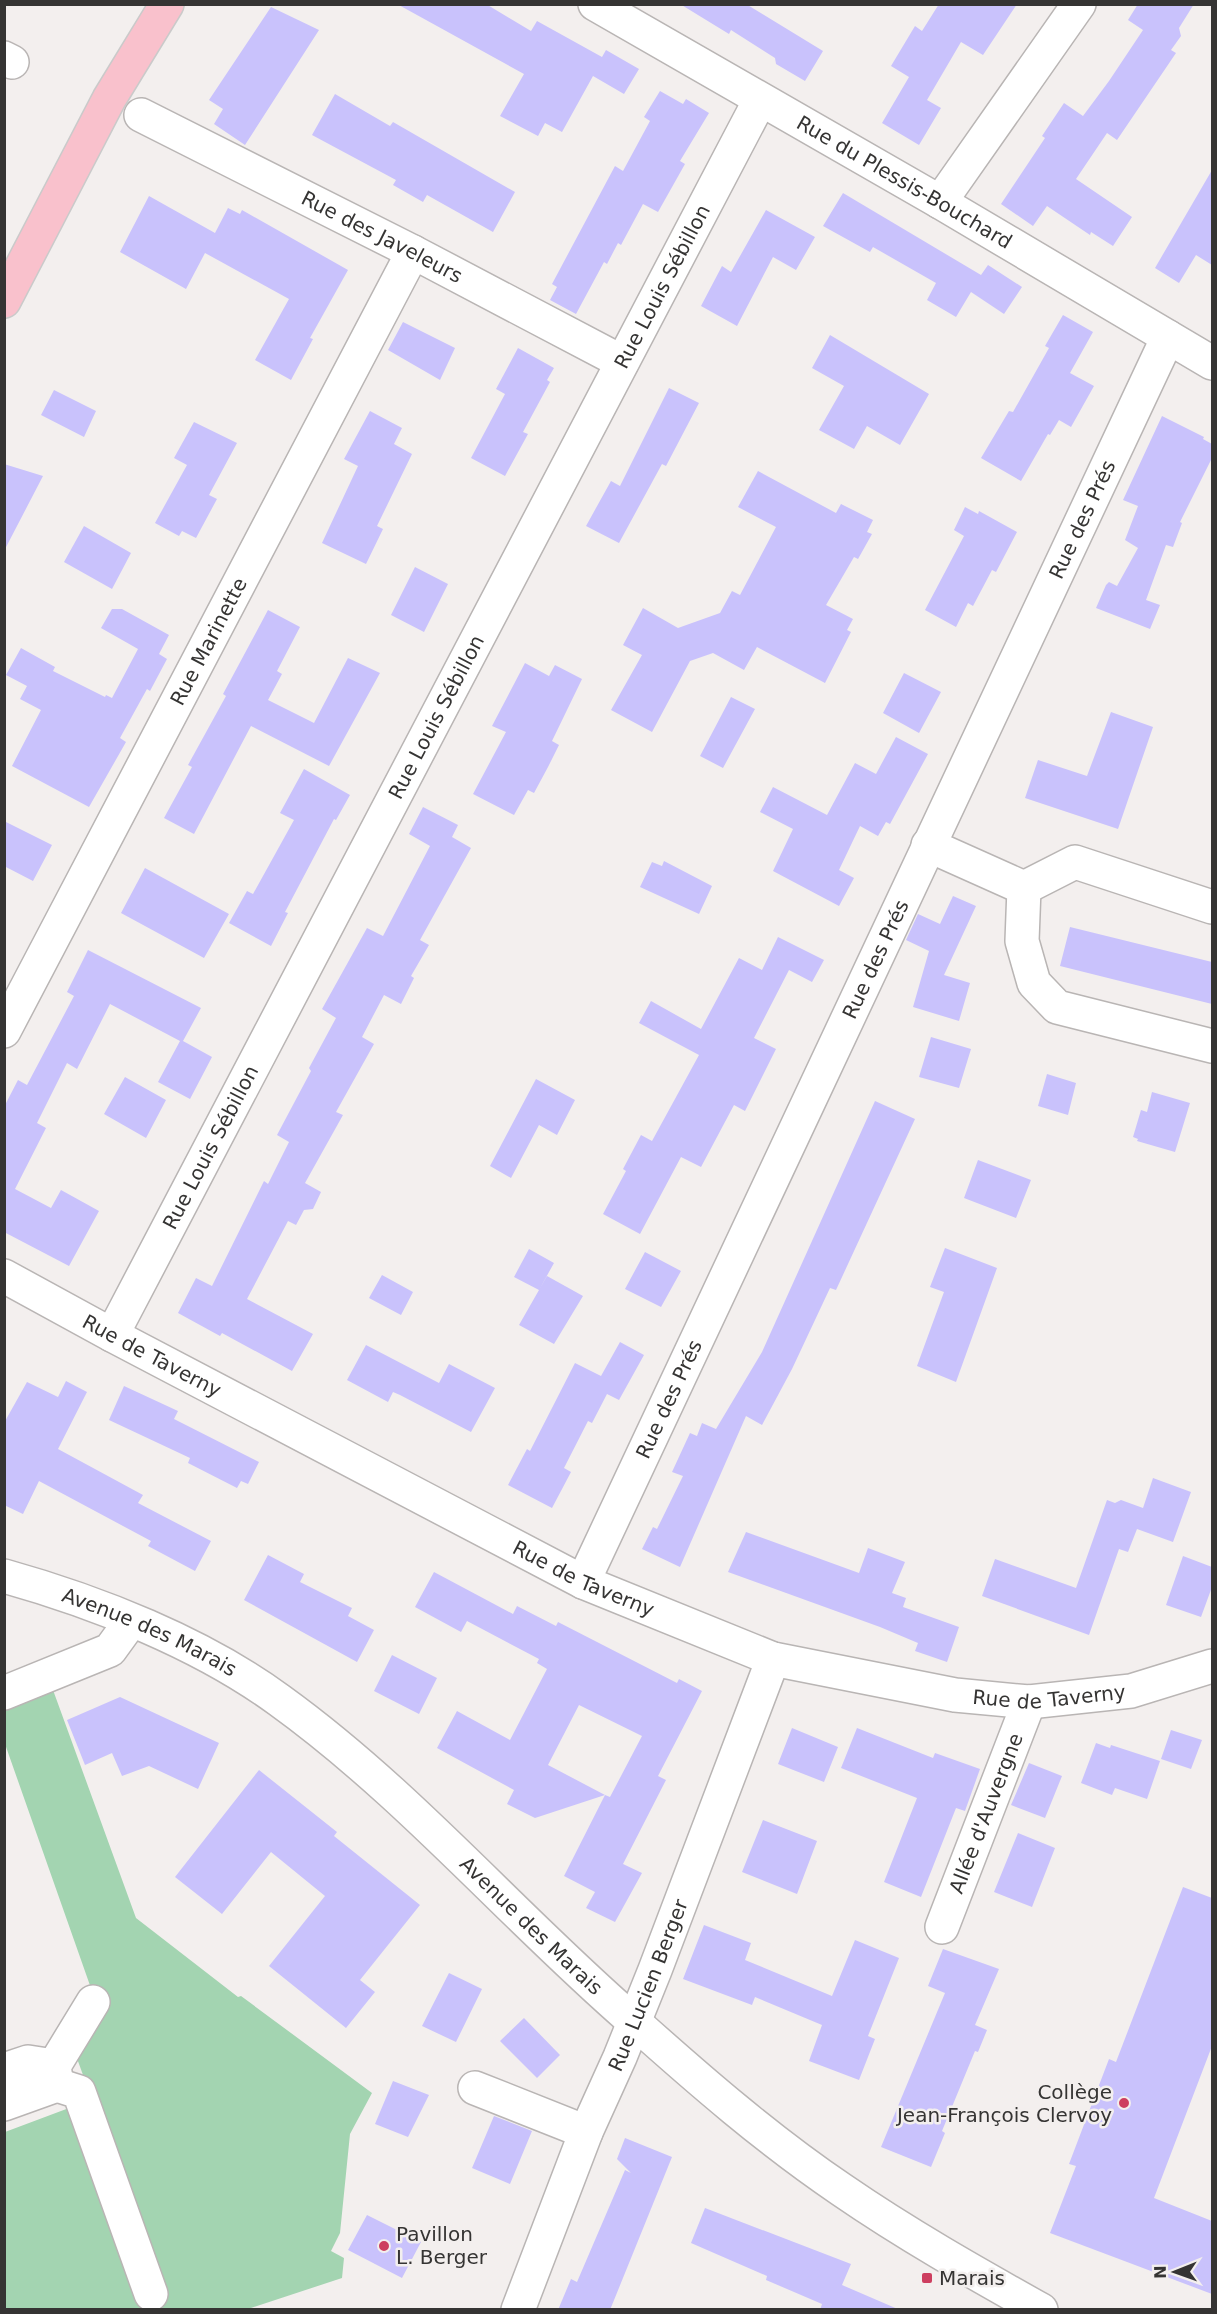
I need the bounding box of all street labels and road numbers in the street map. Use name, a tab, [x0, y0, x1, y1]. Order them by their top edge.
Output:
street label: Rue du Plessis-Bouchard	[793, 110, 1016, 254]
street label: Rue des Javeleurs	[297, 186, 467, 288]
street label: Rue Louis Sébillon	[609, 200, 715, 373]
street label: Rue des Prés	[1044, 456, 1120, 583]
street label: Rue Marinette	[165, 574, 252, 709]
street label: Rue Louis Sébillon	[383, 631, 489, 803]
street label: Rue des Prés	[837, 896, 914, 1023]
street label: Rue Louis Sébillon	[158, 1061, 263, 1233]
street label: Rue de Taverny	[78, 1309, 225, 1402]
street label: Rue des Prés	[631, 1336, 707, 1462]
street label: Rue de Taverny	[509, 1535, 658, 1622]
street label: Avenue des Marais	[59, 1583, 241, 1681]
street label: Rue de Taverny	[972, 1680, 1127, 1714]
street label: Allée d'Auvergne	[944, 1730, 1028, 1897]
street label: Avenue des Marais	[455, 1852, 607, 2000]
street label: Rue Lucien Berger	[603, 1895, 693, 2075]

